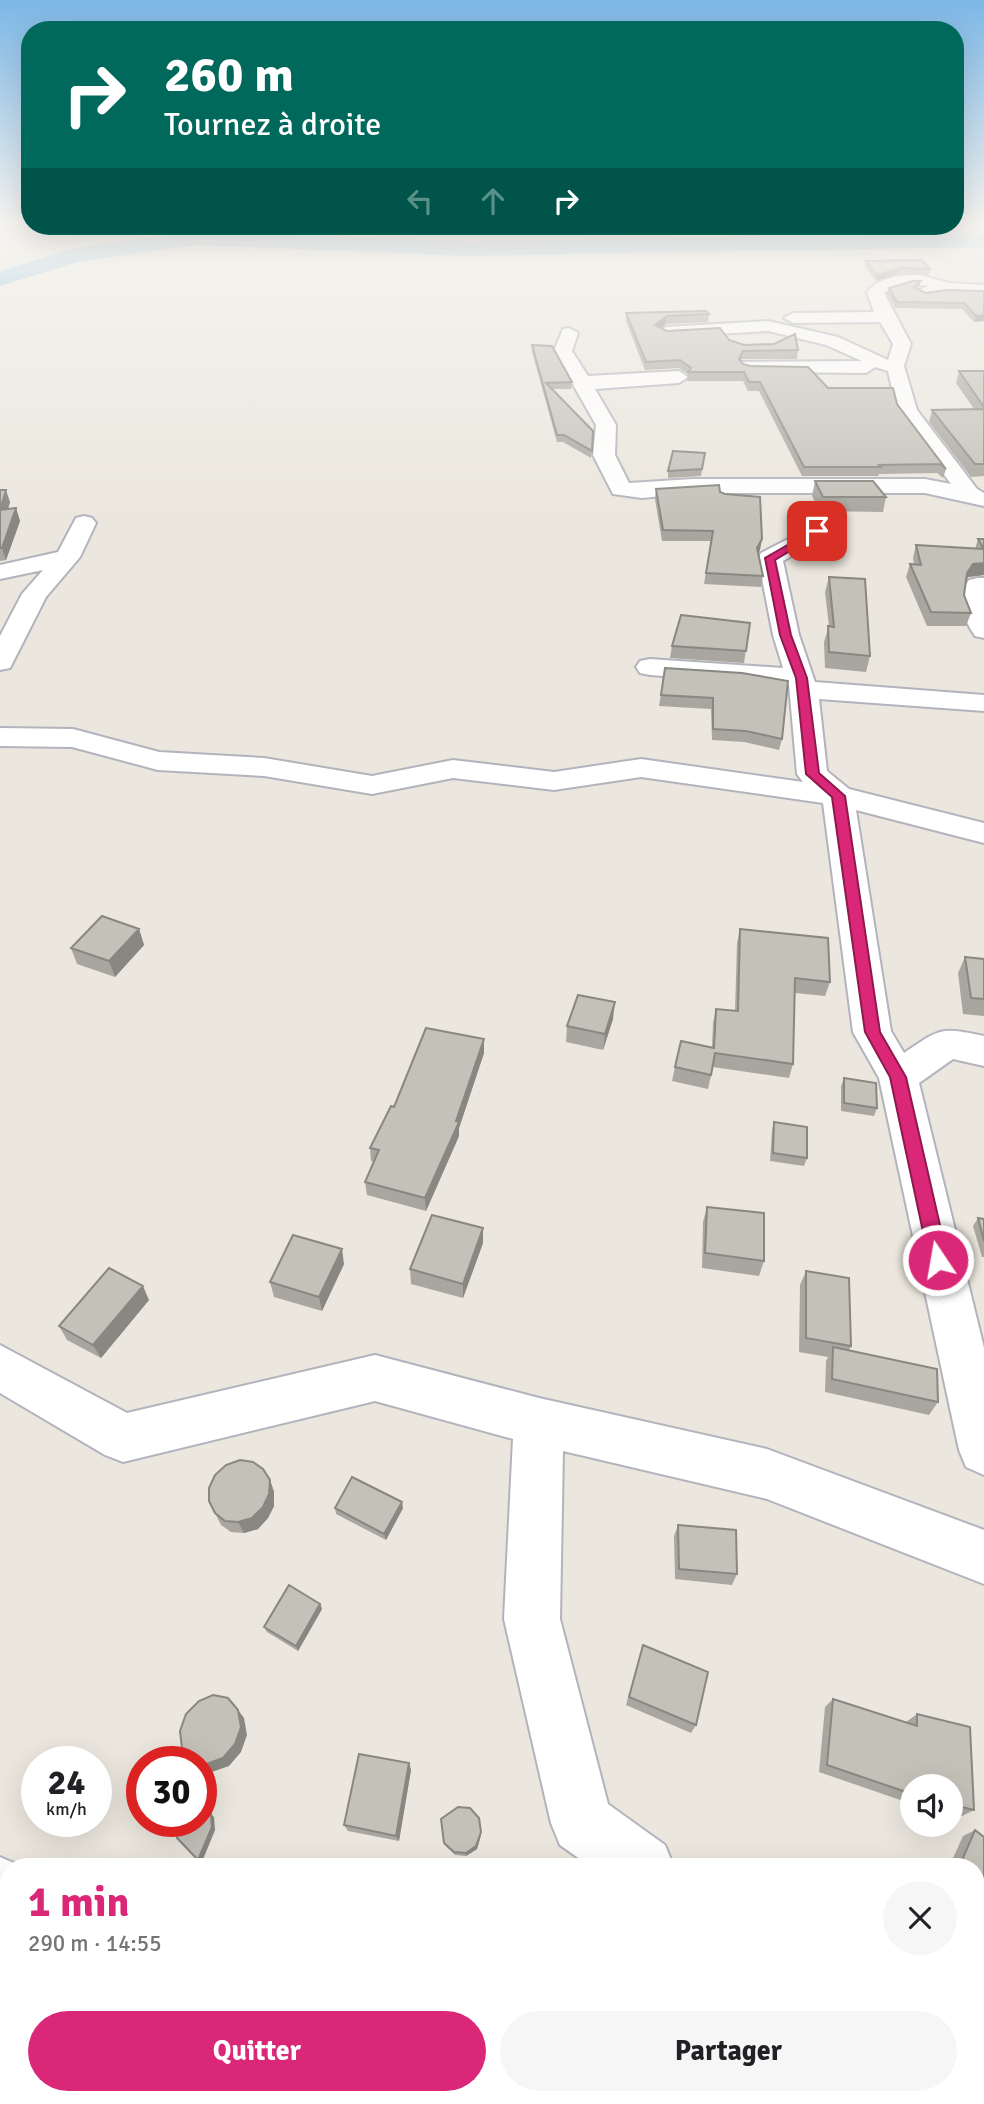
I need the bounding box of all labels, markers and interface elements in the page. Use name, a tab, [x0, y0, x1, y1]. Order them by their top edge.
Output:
text: 260 m	[164, 45, 294, 105]
icon: right	[49, 49, 140, 140]
text: Tournez à droite	[164, 105, 381, 144]
icon: left	[401, 182, 439, 220]
icon: ahead	[474, 182, 512, 220]
icon: right	[547, 182, 585, 220]
pin	[787, 501, 847, 561]
icon: arrive	[798, 512, 836, 550]
position arrow	[901, 1223, 975, 1297]
speed limit sign: 30	[126, 1746, 217, 1837]
text: 24	[48, 1761, 85, 1804]
map controls	[900, 1774, 963, 1837]
button: sound	[900, 1774, 963, 1837]
text: km/h	[46, 1798, 87, 1820]
text: 1 min	[28, 1877, 129, 1928]
button: close	[883, 1881, 957, 1955]
text: 290 m · 14:55	[28, 1929, 162, 1958]
button: Quitter	[28, 2011, 486, 2091]
button: Partager	[500, 2011, 957, 2091]

